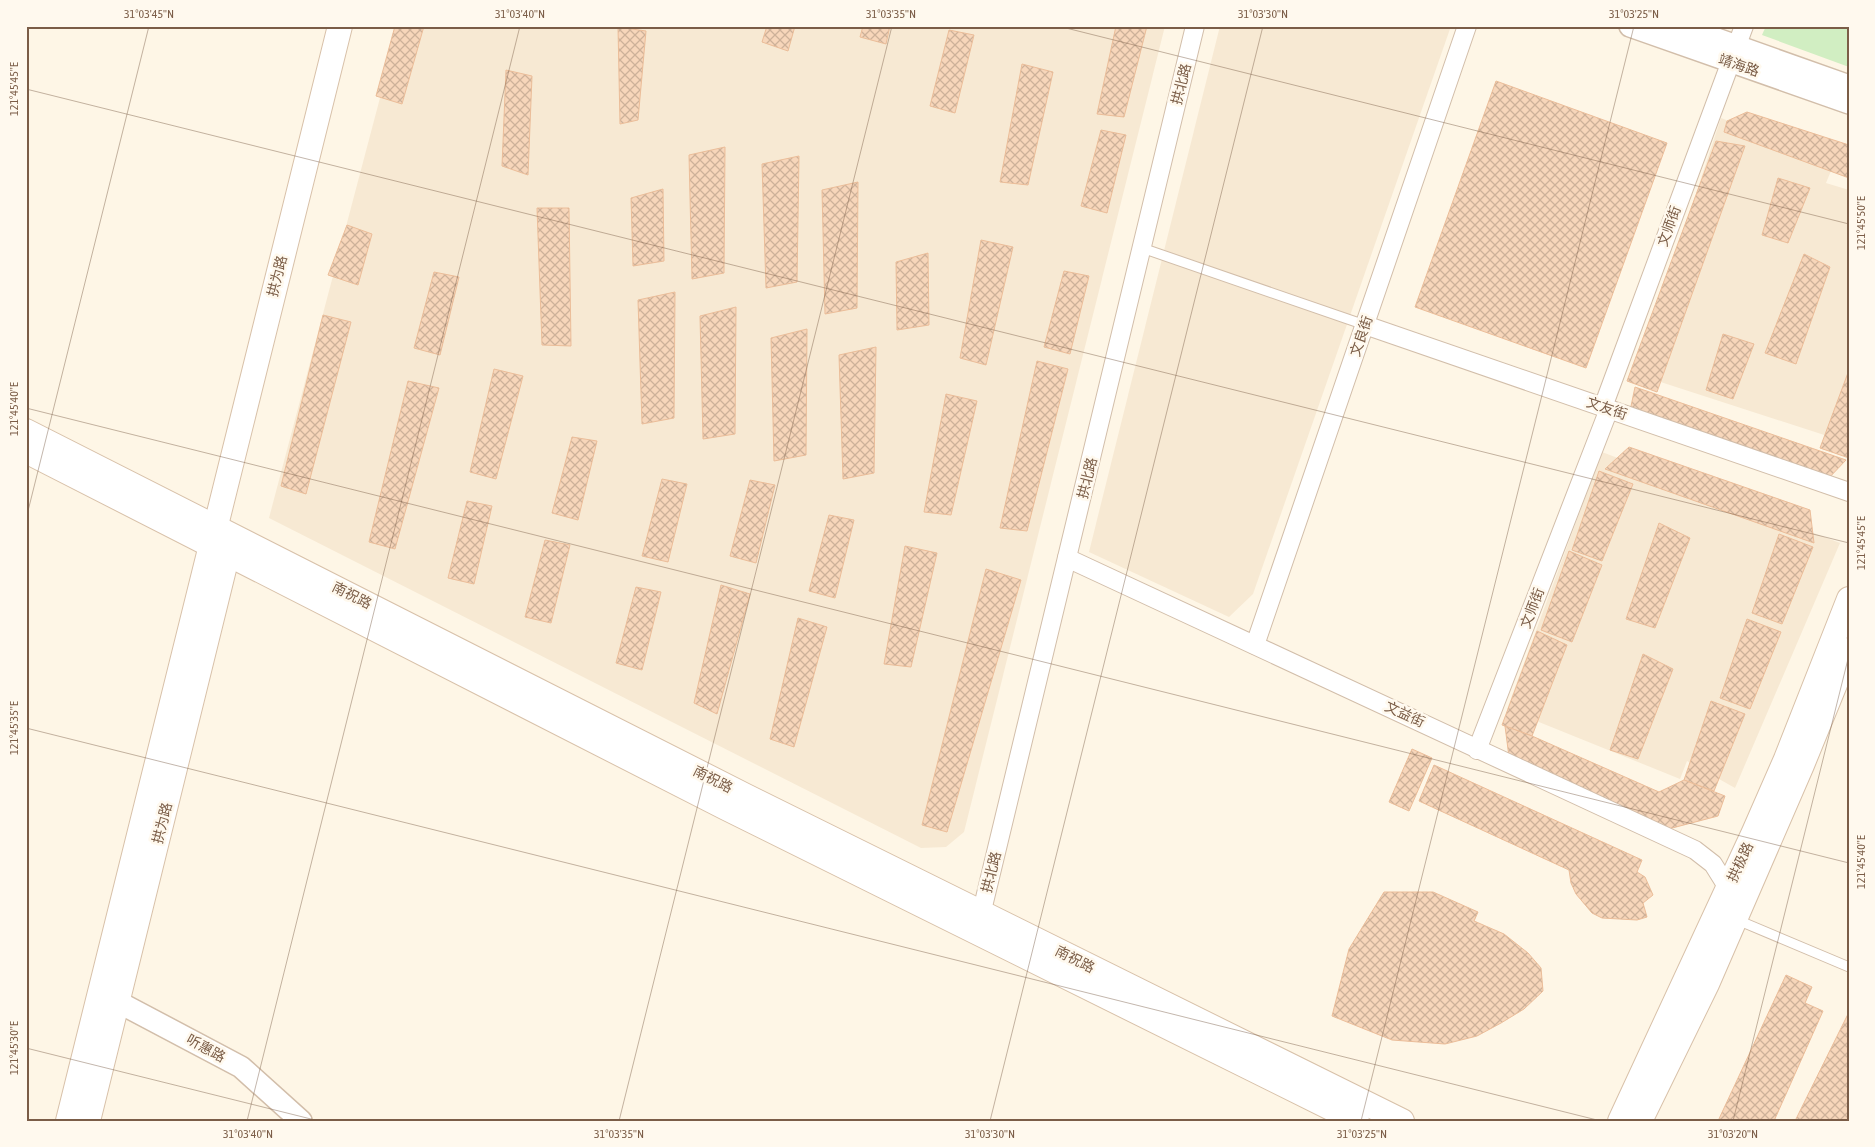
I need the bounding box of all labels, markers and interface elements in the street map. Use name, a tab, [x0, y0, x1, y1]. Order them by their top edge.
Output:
text: 31°03'45"N	[124, 7, 174, 21]
text: 31°03'40"N	[495, 7, 545, 21]
text: 31°03'35"N	[866, 7, 916, 21]
text: 31°03'30"N	[1238, 7, 1288, 21]
text: 31°03'25"N	[1609, 7, 1659, 21]
street label: 靖海路	[1717, 51, 1761, 79]
text: 121°45'45"E	[7, 62, 21, 116]
street label: 拱北路	[1168, 62, 1194, 106]
text: 121°45'50"E	[1854, 196, 1868, 250]
street label: 文师街	[1654, 204, 1684, 248]
street label: 拱为路	[264, 254, 290, 298]
street label: 文良街	[1347, 314, 1375, 358]
text: 121°45'40"E	[7, 382, 21, 436]
street label: 文友街	[1585, 394, 1629, 422]
street label: 拱北路	[1074, 456, 1100, 500]
text: 121°45'45"E	[1854, 516, 1868, 570]
street label: 南祝路	[330, 578, 374, 612]
street label: 文师街	[1517, 586, 1547, 630]
street label: 文益街	[1383, 698, 1427, 730]
text: 121°45'35"E	[7, 701, 21, 755]
street label: 南祝路	[691, 762, 735, 796]
street label: 拱为路	[149, 801, 175, 845]
text: 121°45'40"E	[1854, 835, 1868, 889]
street label: 拱极路	[1724, 840, 1756, 884]
street label: 拱北路	[978, 850, 1004, 894]
street label: 南祝路	[1053, 942, 1097, 976]
text: 121°45'30"E	[7, 1021, 21, 1075]
street label: 听惠路	[184, 1031, 228, 1065]
text: 31°03'40"N	[223, 1127, 273, 1141]
text: 31°03'35"N	[594, 1127, 644, 1141]
text: 31°03'30"N	[965, 1127, 1015, 1141]
text: 31°03'25"N	[1337, 1127, 1387, 1141]
text: 31°03'20"N	[1708, 1127, 1758, 1141]

